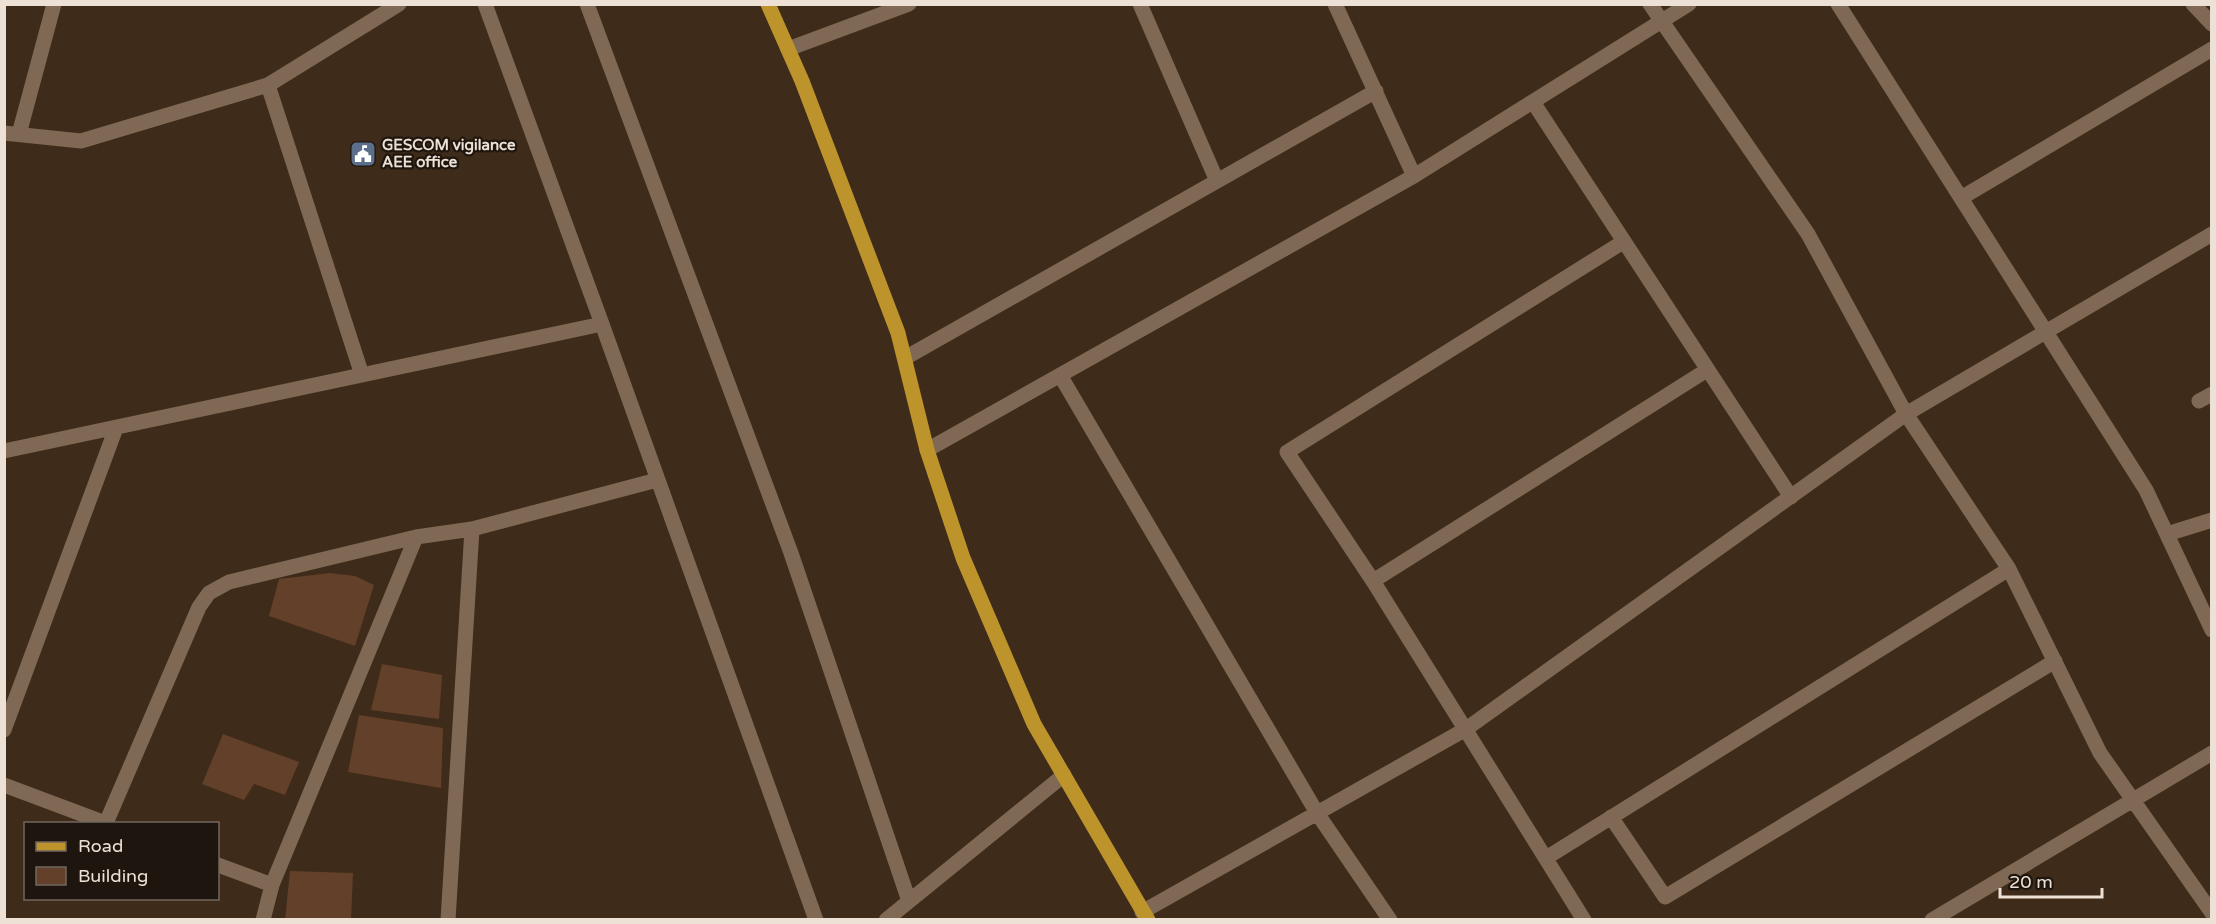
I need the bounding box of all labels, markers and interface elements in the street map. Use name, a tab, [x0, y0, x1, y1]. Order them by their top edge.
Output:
place label: GESCOM vigilance AEE office	[382, 136, 516, 171]
public building icon: GESCOM vigilance AEE office	[348, 139, 378, 169]
legend	[24, 822, 219, 900]
text: Road	[78, 835, 123, 857]
scale bar	[2000, 861, 2102, 899]
text: Building	[78, 865, 148, 887]
text: 20 m	[2009, 871, 2053, 893]

